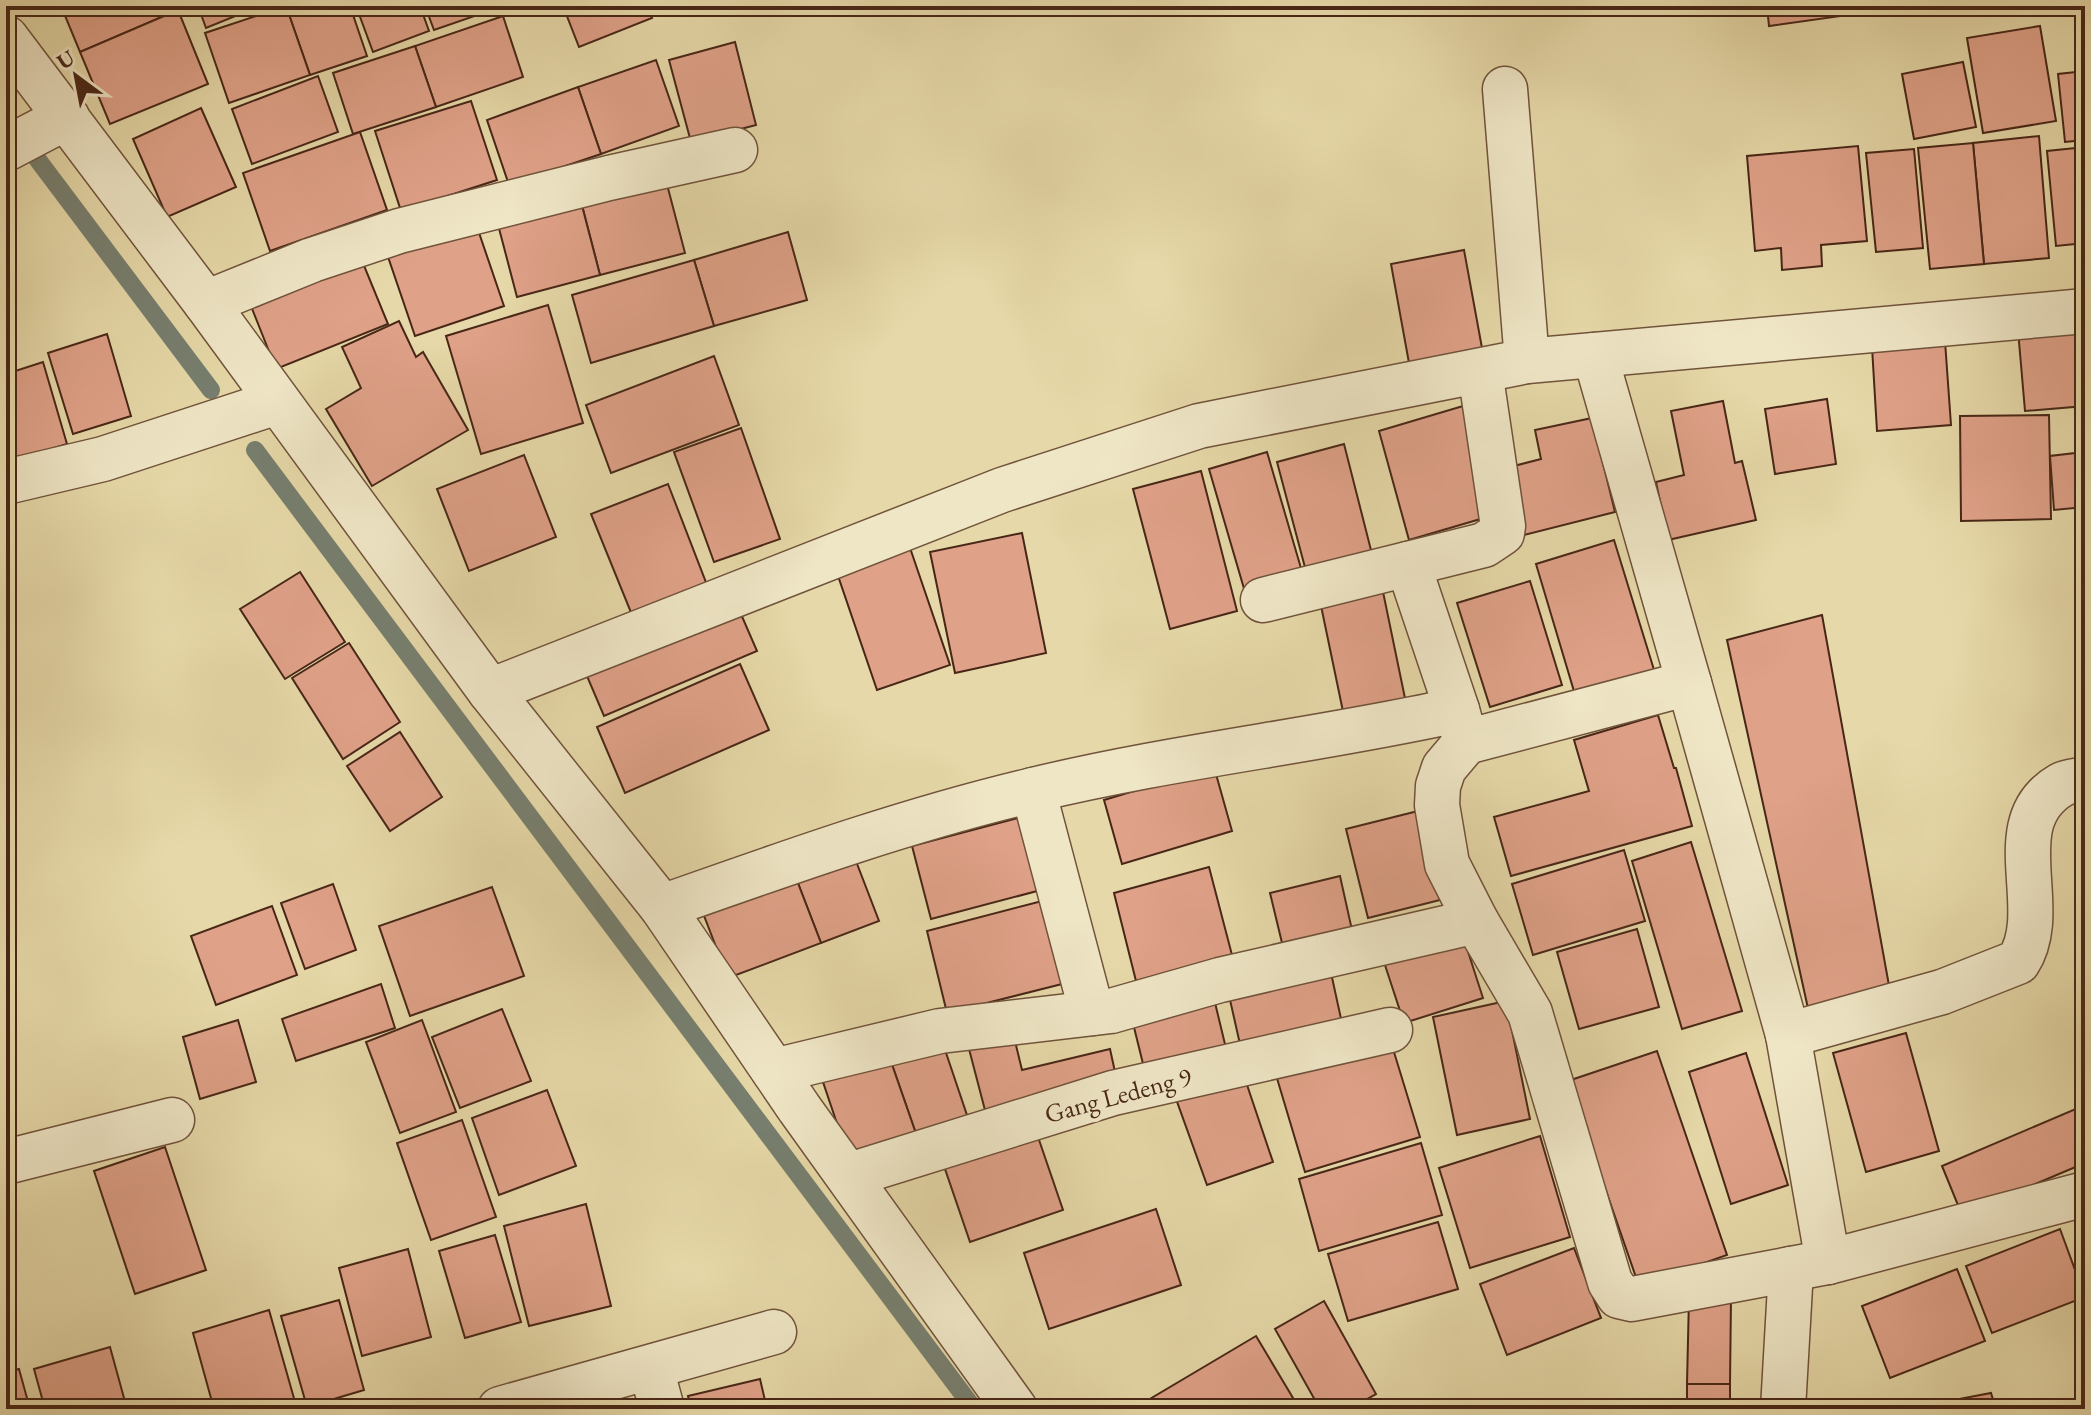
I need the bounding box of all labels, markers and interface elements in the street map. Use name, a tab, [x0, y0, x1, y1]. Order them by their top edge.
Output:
north arrow	[36, 36, 116, 116]
text: U	[51, 43, 81, 76]
street label: Gang Ledeng 9	[1041, 1059, 1196, 1131]

